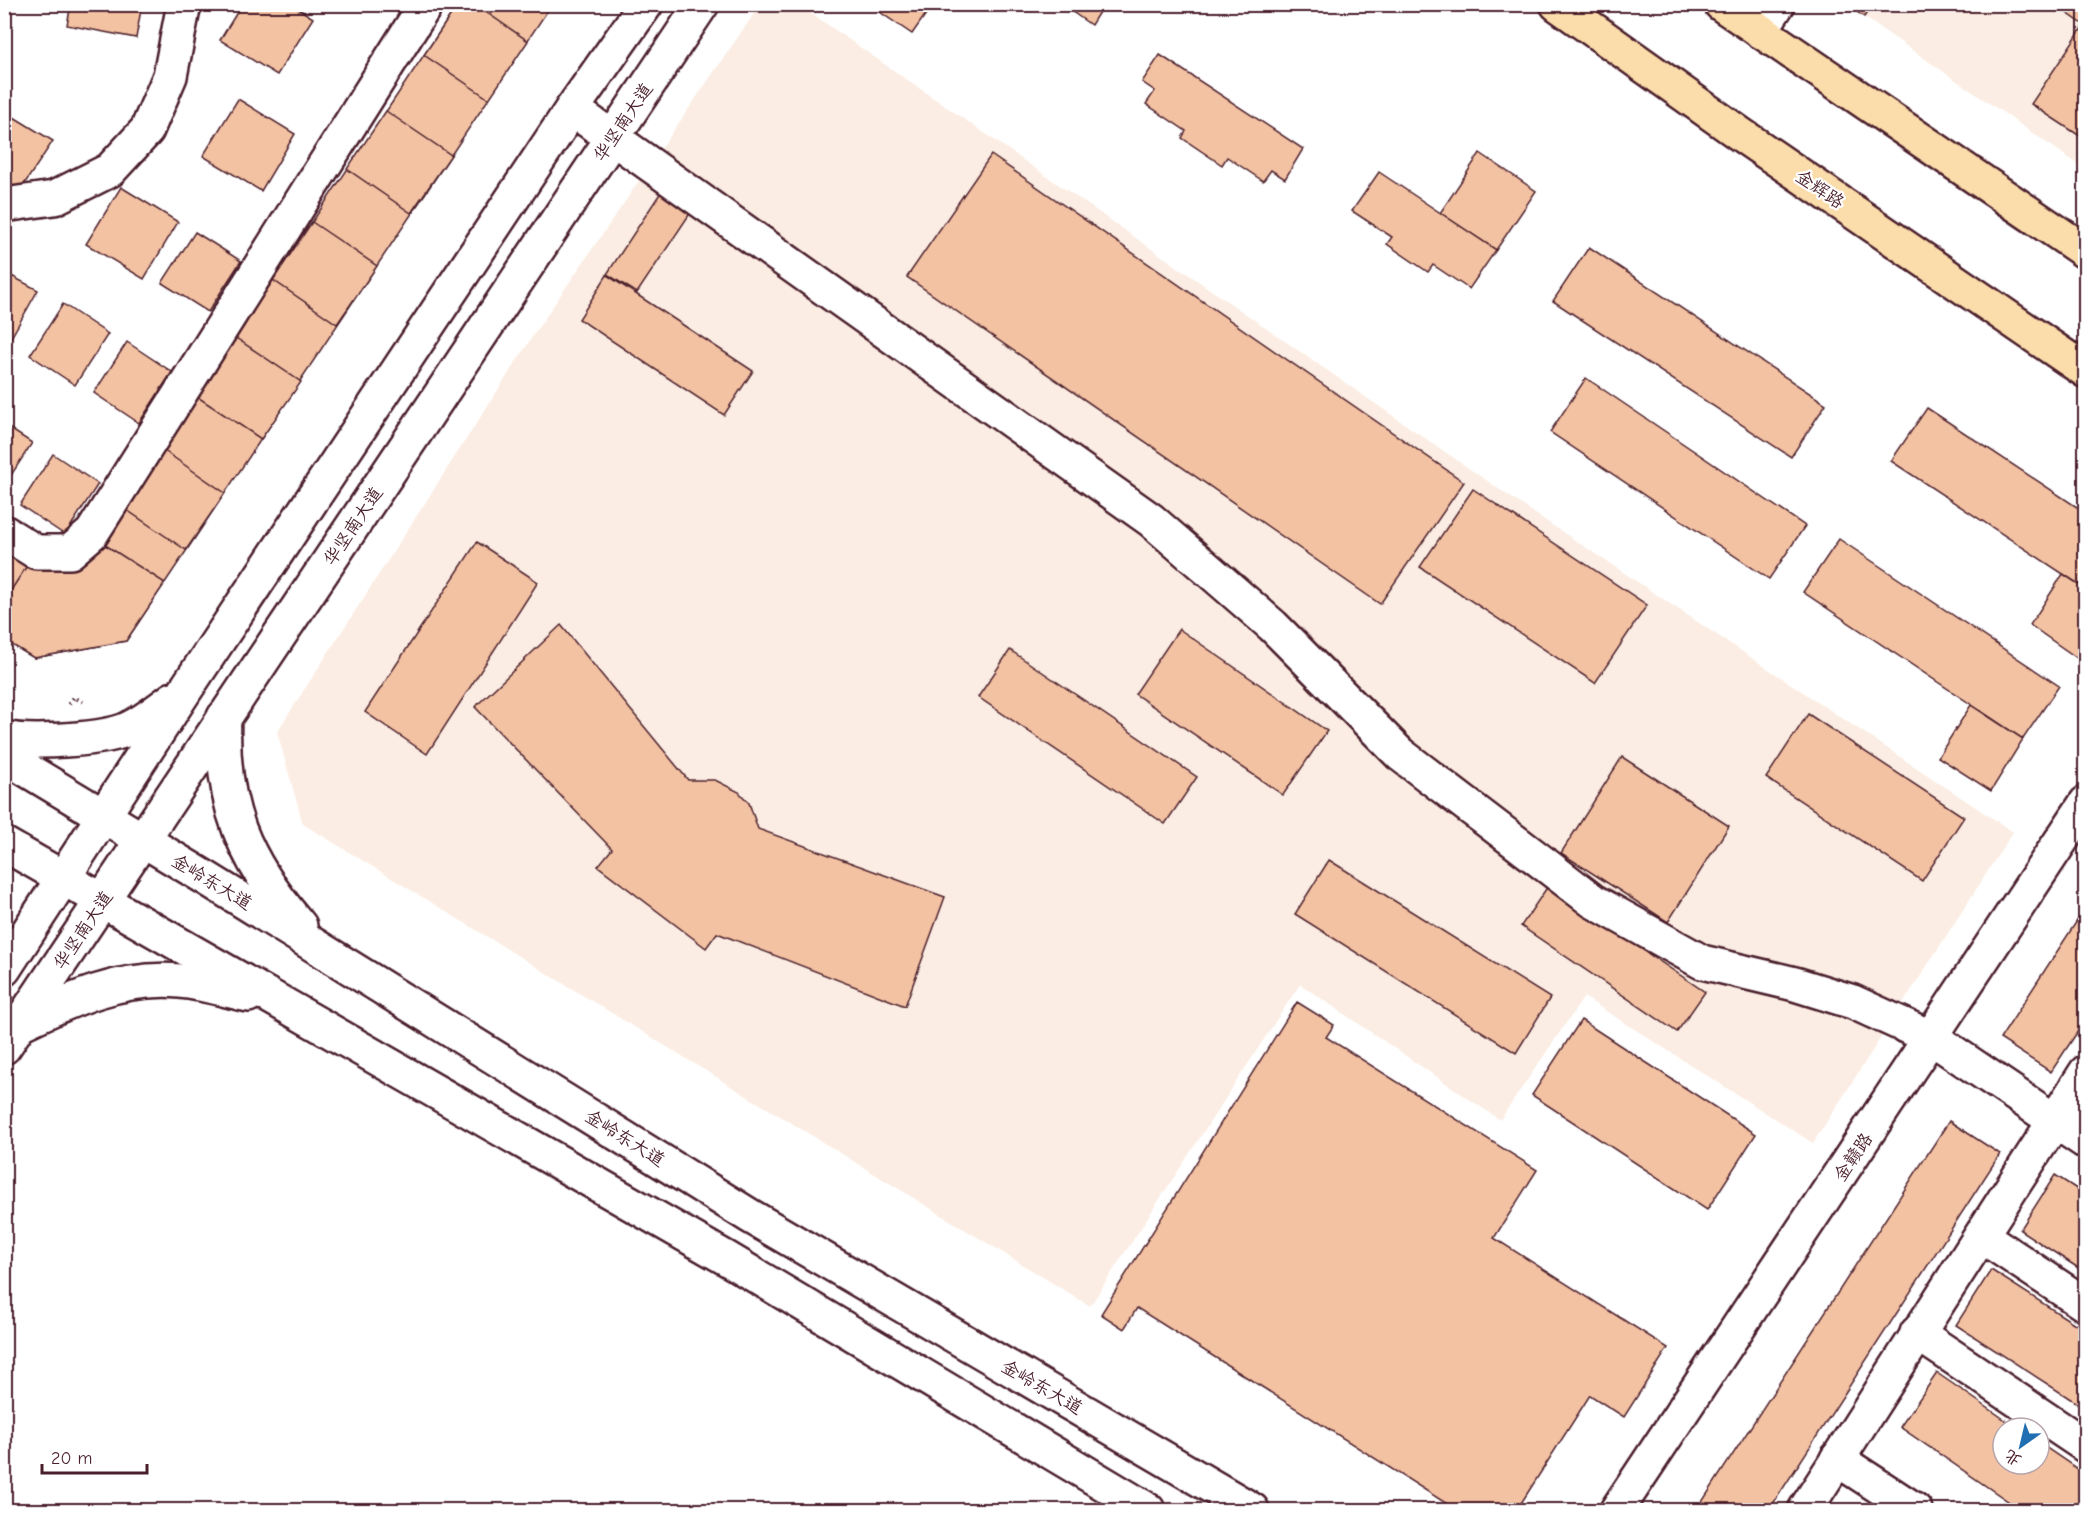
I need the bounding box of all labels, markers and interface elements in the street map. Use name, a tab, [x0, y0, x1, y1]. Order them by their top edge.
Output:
street label: 华坚南大道	[590, 79, 657, 165]
street label: 金辉路	[1791, 166, 1848, 213]
street label: 华坚南大道	[320, 483, 387, 569]
street label: 金岭东大道	[168, 850, 256, 915]
street label: 华坚南大道	[50, 887, 117, 973]
street label: 金岭东大道	[581, 1106, 668, 1171]
street label: 金赣路	[1830, 1129, 1877, 1186]
street label: 金岭东大道	[998, 1356, 1086, 1419]
north arrow	[1991, 1416, 2051, 1476]
scale bar	[42, 1437, 147, 1475]
text: 北	[2001, 1446, 2025, 1470]
text: 20 m	[51, 1448, 92, 1469]

